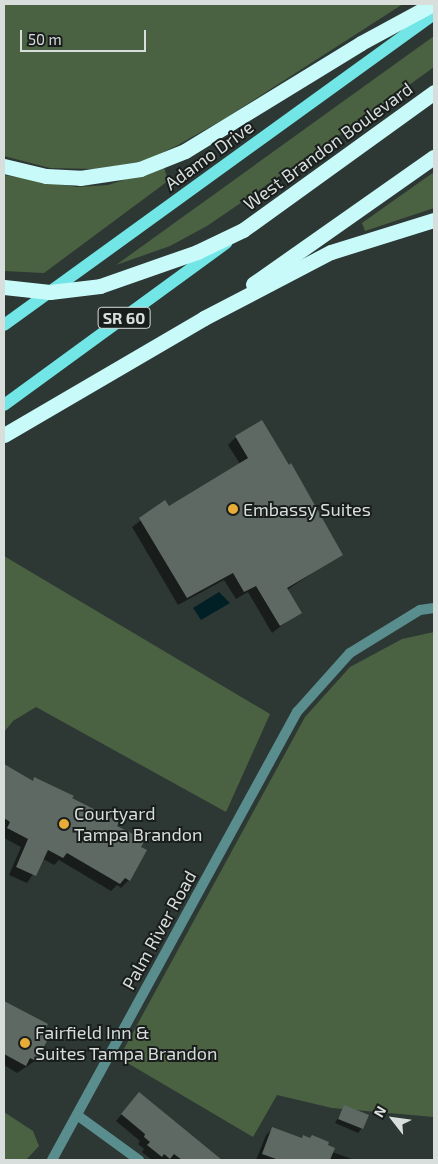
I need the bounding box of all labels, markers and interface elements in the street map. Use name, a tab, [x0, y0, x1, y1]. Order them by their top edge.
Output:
scale bar	[22, 20, 149, 52]
text: 50 m	[28, 30, 62, 48]
street label: West Brandon Boulevard	[239, 77, 417, 215]
street label: Adamo Drive	[161, 116, 257, 194]
road number: SR 60	[96, 304, 152, 332]
place label: Embassy Suites	[243, 498, 371, 520]
marker: Embassy Suites	[227, 503, 239, 515]
place label: Courtyard Tampa Brandon	[74, 803, 202, 846]
marker: Courtyard Tampa Brandon	[58, 818, 70, 830]
street label: Palm River Road	[117, 867, 201, 993]
place label: Fairfield Inn & Suites Tampa Brandon	[35, 1022, 218, 1064]
marker: Fairfield Inn & Suites Tampa Brandon	[19, 1037, 31, 1049]
north arrow	[368, 1094, 418, 1144]
text: N	[370, 1103, 389, 1120]

